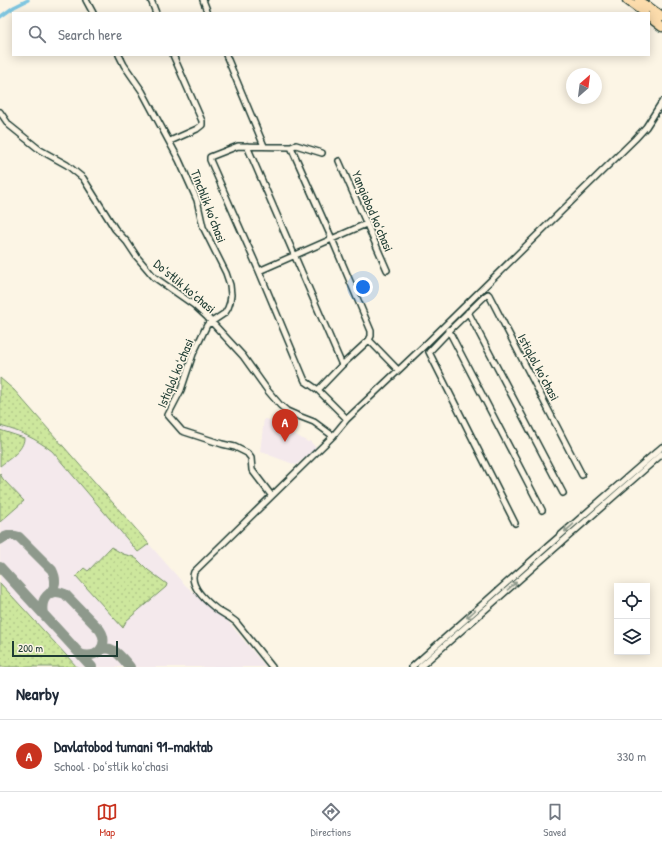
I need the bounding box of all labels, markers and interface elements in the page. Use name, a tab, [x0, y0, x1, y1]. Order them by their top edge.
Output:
search box	[12, 12, 650, 56]
icon: search	[26, 23, 48, 45]
text: Search here	[58, 24, 122, 45]
north arrow	[566, 68, 602, 104]
street label: Tinchlik koʻchasi	[187, 167, 231, 245]
street label: Yangiobod koʻchasi	[348, 168, 398, 254]
street label: Doʻstlik koʻchasi	[150, 255, 220, 317]
your location	[353, 277, 373, 297]
street label: Istiqlol koʻchasi	[514, 330, 564, 404]
street label: Istiqlol koʻchasi	[152, 336, 198, 410]
pin: A	[272, 409, 298, 442]
one-way arrow	[563, 523, 574, 532]
one-way arrow	[507, 581, 517, 590]
map controls	[614, 583, 650, 655]
button: locate	[614, 583, 650, 619]
one-way arrow	[466, 609, 477, 618]
button: layers	[614, 619, 650, 655]
scale bar	[12, 639, 118, 658]
text: 200 m	[18, 641, 43, 655]
text: Nearby	[16, 682, 59, 705]
text: Davlatobod tumani 91-maktab	[54, 736, 213, 757]
text: A	[26, 747, 32, 765]
text: 330 m	[617, 747, 646, 765]
text: School · Doʻstlik koʻchasi	[54, 757, 169, 775]
tab: Map	[96, 801, 118, 839]
tab: Directions	[311, 801, 351, 839]
tab: Saved	[543, 801, 566, 839]

